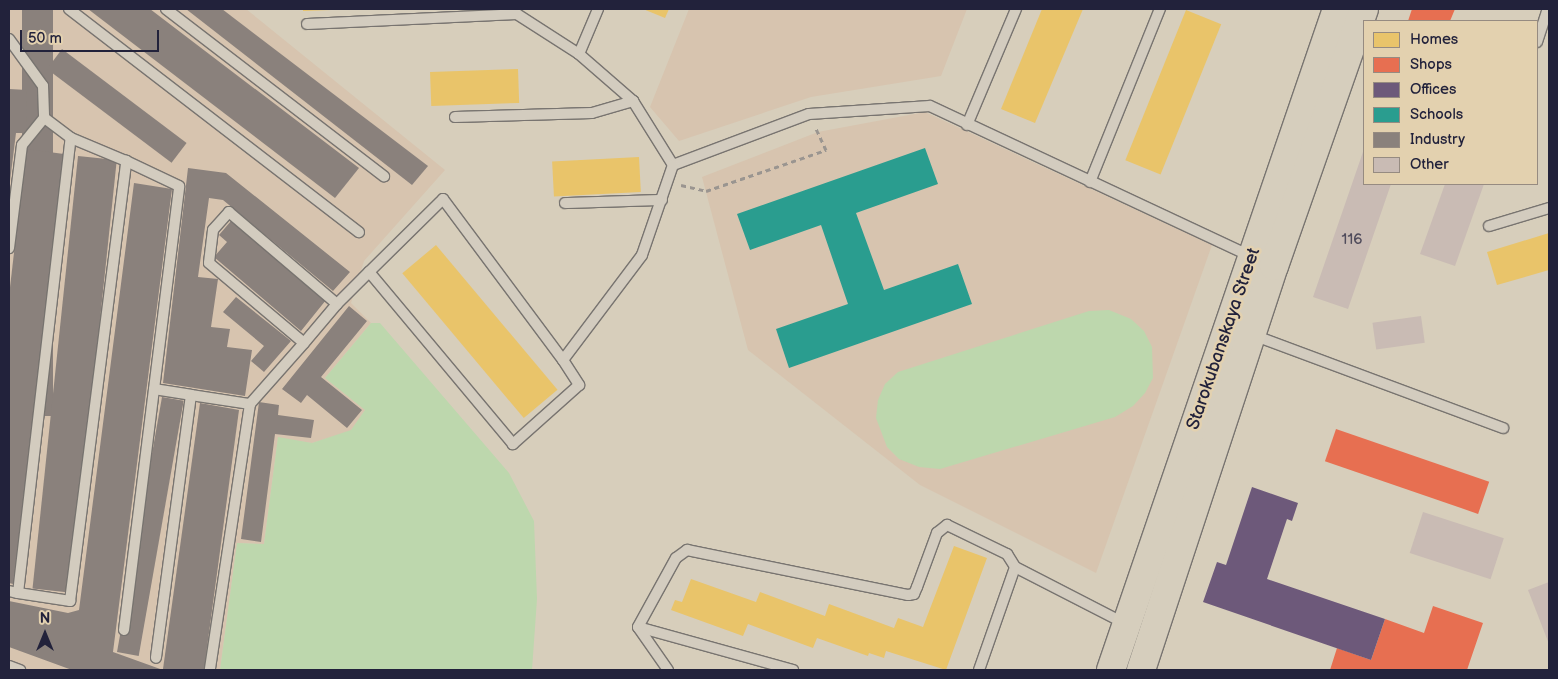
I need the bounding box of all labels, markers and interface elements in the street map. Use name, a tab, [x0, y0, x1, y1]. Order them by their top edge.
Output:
scale bar	[22, 20, 161, 52]
legend	[1363, 20, 1538, 185]
text: 50 m	[28, 29, 62, 48]
text: Homes	[1410, 30, 1458, 49]
text: Shops	[1410, 55, 1452, 74]
text: Offices	[1410, 80, 1456, 99]
text: Schools	[1410, 105, 1463, 124]
text: Industry	[1410, 130, 1465, 149]
text: Other	[1410, 155, 1449, 174]
house number: 116	[1342, 231, 1362, 249]
street label: Starokubanskaya Street	[1183, 245, 1265, 433]
north arrow	[20, 609, 70, 659]
text: N	[40, 610, 50, 627]

